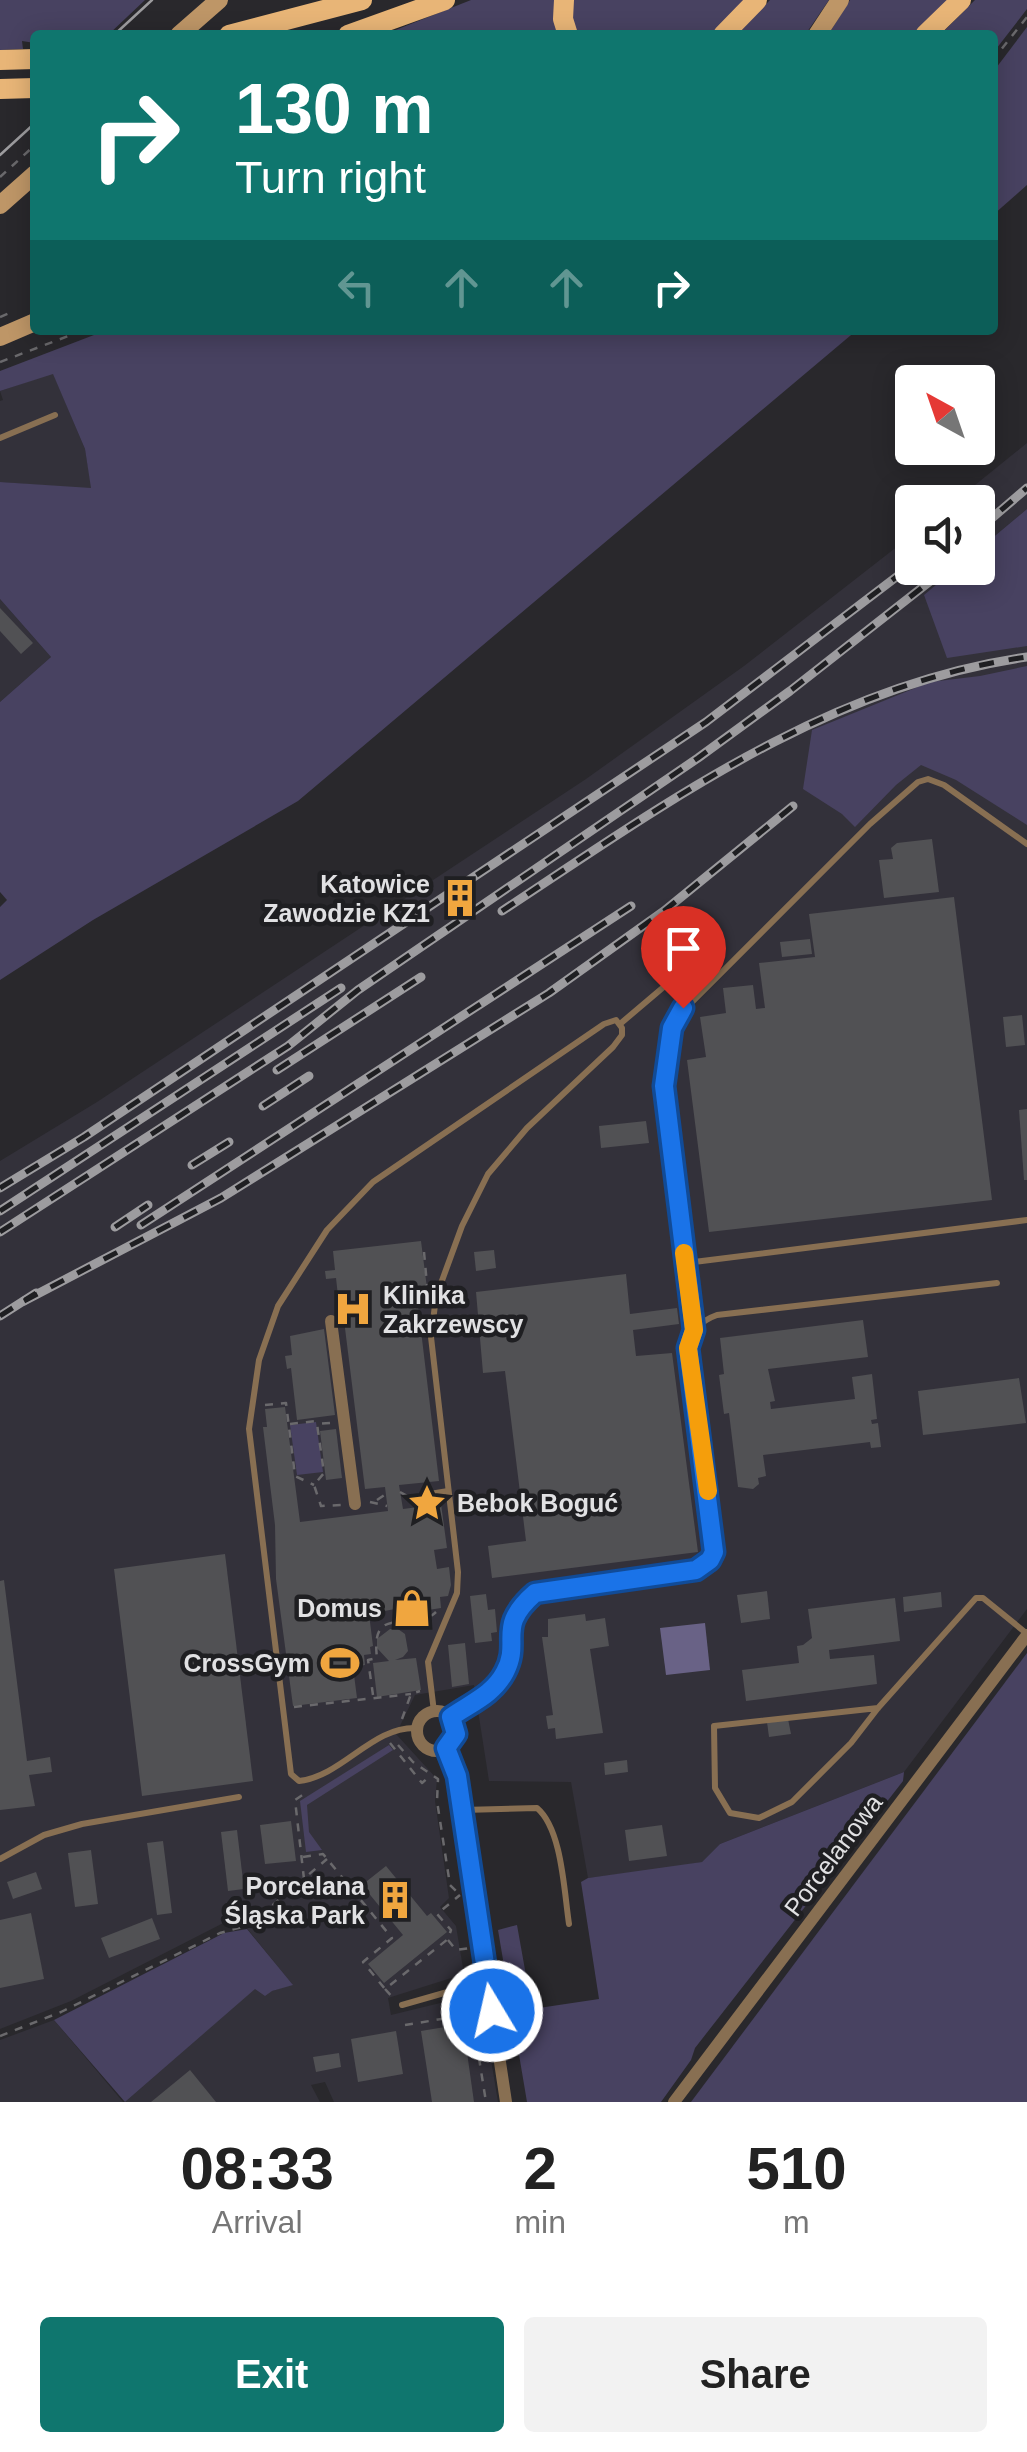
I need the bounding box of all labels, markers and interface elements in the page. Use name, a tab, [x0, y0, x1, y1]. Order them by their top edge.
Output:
icon: right	[70, 70, 200, 200]
text: 130 m	[235, 70, 433, 148]
text: Turn right	[235, 152, 426, 203]
icon: left	[329, 260, 384, 315]
icon: ahead	[434, 260, 489, 315]
icon: ahead	[539, 260, 594, 315]
icon: right	[644, 260, 699, 315]
north arrow	[895, 365, 995, 465]
map controls	[895, 365, 995, 585]
button: sound	[895, 485, 995, 585]
place label: Katowice Zawodzie KZ1	[263, 870, 430, 927]
building icon: Katowice Zawodzie KZ1	[439, 877, 481, 919]
pin	[641, 906, 726, 1009]
icon: arrive	[656, 921, 711, 976]
place label: Klinika Zakrzewscy	[383, 1281, 523, 1338]
hospital icon: Klinika Zakrzewscy	[332, 1288, 374, 1330]
place icon: Bebok Boguć	[406, 1482, 448, 1524]
place label: Bebok Boguć	[457, 1489, 618, 1517]
shop icon: Domus	[391, 1587, 433, 1629]
place label: Domus	[297, 1594, 382, 1622]
sports icon: CrossGym	[319, 1642, 361, 1684]
place label: CrossGym	[184, 1649, 310, 1677]
street label: Porcelanowa	[778, 1789, 888, 1921]
place label: Porcelana Śląska Park	[225, 1872, 366, 1929]
building icon: Porcelana Śląska Park	[374, 1879, 416, 1921]
position arrow	[440, 1959, 544, 2063]
text: 08:33	[180, 2135, 334, 2202]
text: 2	[523, 2135, 557, 2202]
text: 510	[746, 2135, 847, 2202]
text: Arrival	[212, 2204, 303, 2240]
text: min	[514, 2204, 566, 2240]
text: m	[783, 2204, 810, 2240]
button: Exit	[40, 2317, 504, 2432]
button: Share	[524, 2317, 987, 2432]

